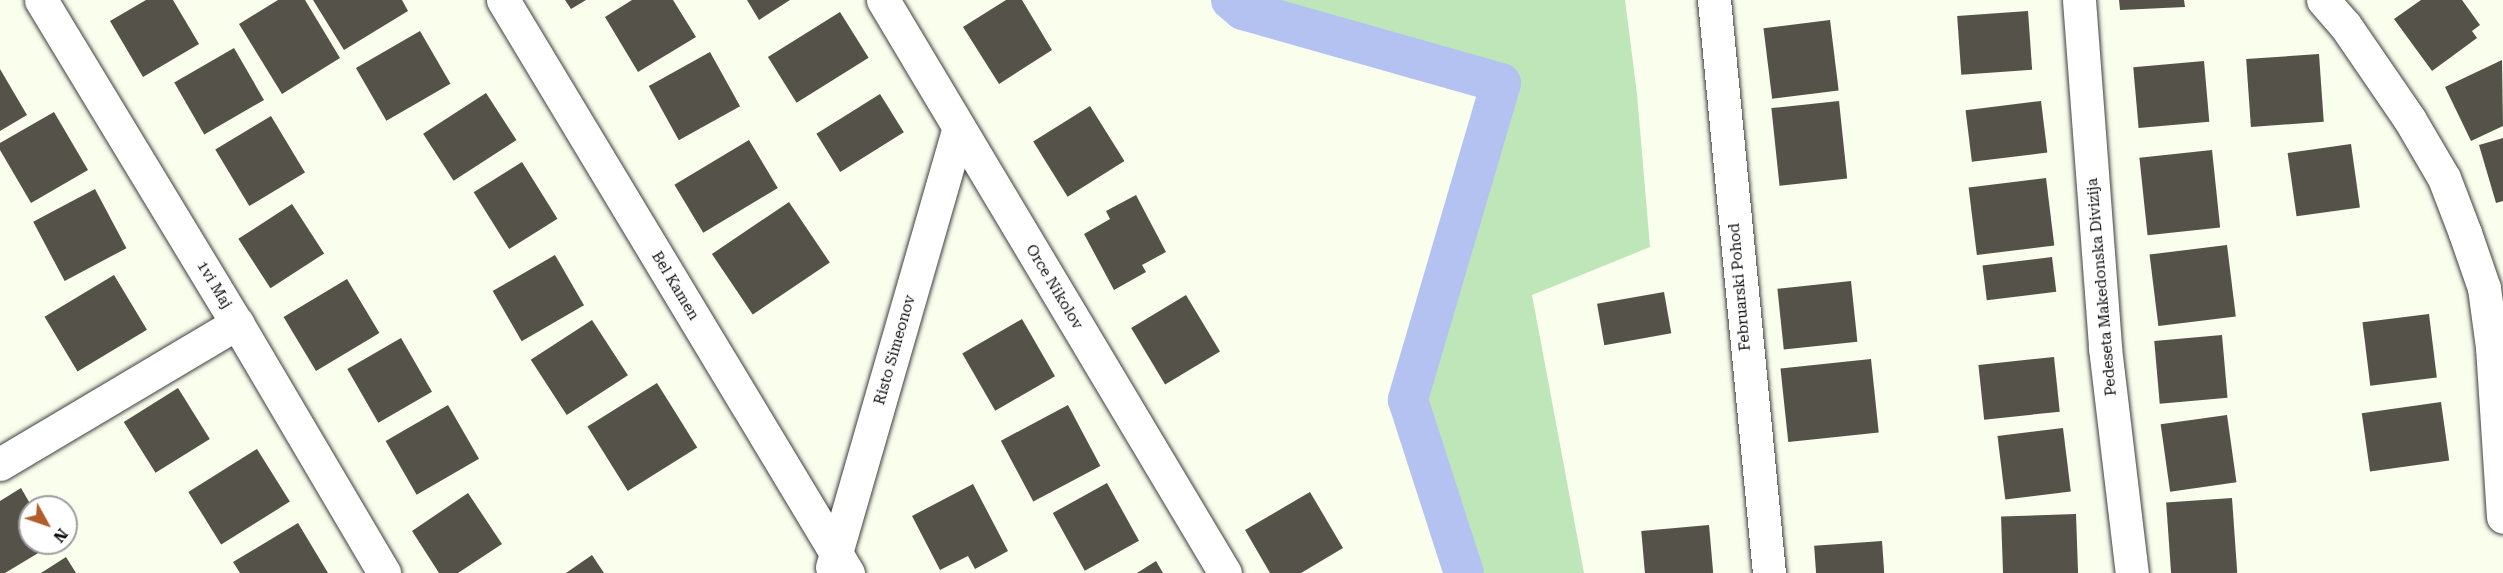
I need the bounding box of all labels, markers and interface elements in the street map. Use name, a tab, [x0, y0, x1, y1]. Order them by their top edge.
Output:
street label: Pedeseta Makedonska Divizija	[2084, 177, 2120, 397]
street label: Februarski Pohod	[1725, 222, 1755, 352]
street label: Orce Nikolov	[1022, 241, 1086, 333]
street label: Bel Kamen	[647, 248, 703, 324]
street label: 1vi Maj	[193, 258, 235, 312]
street label: Risto Simeonov	[871, 293, 919, 407]
north arrow	[18, 495, 78, 555]
text: N	[49, 525, 72, 546]

